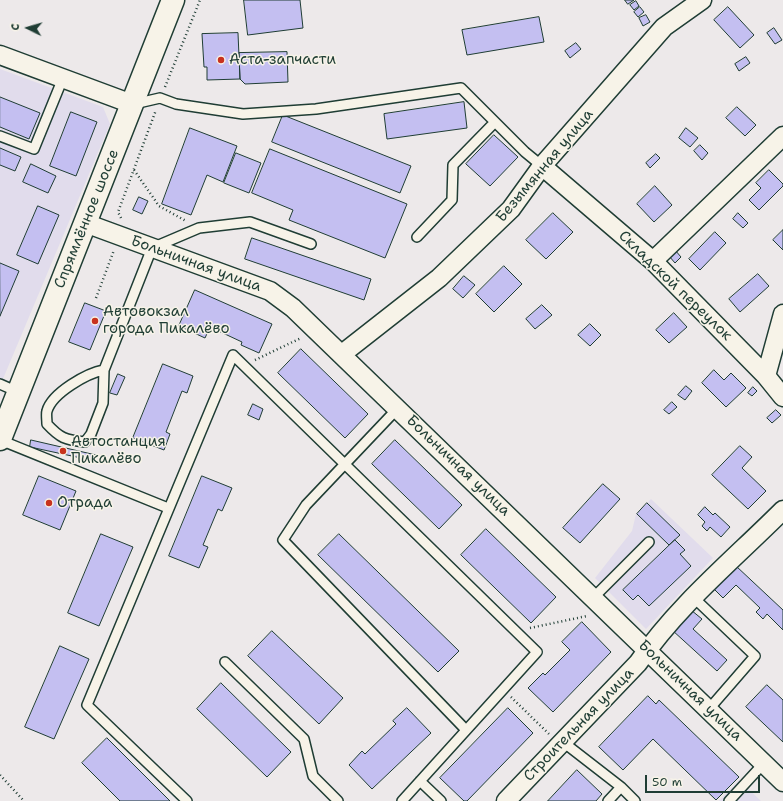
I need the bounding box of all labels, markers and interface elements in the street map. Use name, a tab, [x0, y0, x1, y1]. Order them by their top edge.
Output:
north arrow	[8, 8, 48, 48]
text: С	[8, 23, 23, 31]
place label: Аста-запчасти	[229, 51, 336, 69]
marker: Аста-запчасти	[216, 55, 226, 65]
street label: Безымянная улица	[492, 106, 598, 226]
street label: Спрямлённое шоссе	[51, 147, 123, 291]
street label: Складской переулок	[615, 227, 735, 345]
street label: Больничная улица	[128, 232, 264, 296]
place label: Автовокзал города Пикалёво	[103, 303, 230, 338]
marker: Автовокзал города Пикалёво	[90, 316, 100, 326]
street label: Больничная улица	[402, 412, 514, 520]
place label: Автостанция Пикалёво	[71, 433, 166, 468]
marker: Автостанция Пикалёво	[58, 446, 68, 456]
place label: Отрада	[57, 494, 112, 512]
marker: Отрада	[44, 498, 54, 508]
street label: Больничная улица	[634, 637, 746, 745]
street label: Строительная улица	[520, 665, 638, 785]
scale bar	[647, 767, 762, 793]
text: 50 m	[652, 774, 682, 790]

